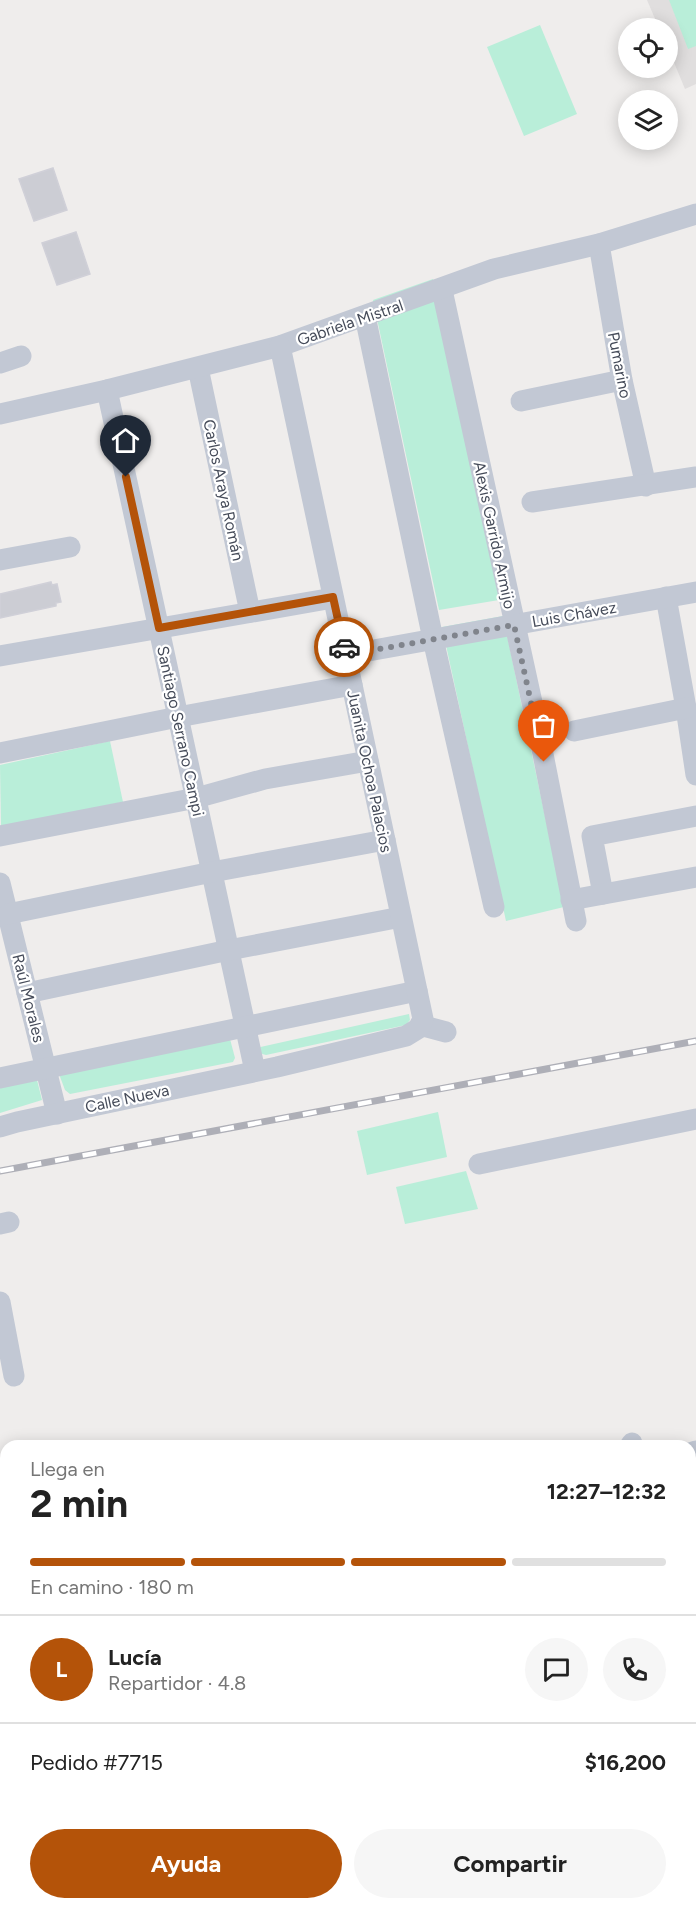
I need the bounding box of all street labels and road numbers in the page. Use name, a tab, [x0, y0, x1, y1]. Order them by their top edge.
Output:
street label: Gabriela Mistral	[295, 295, 406, 350]
street label: Pumarino	[604, 330, 635, 400]
street label: Carlos Araya Román	[199, 418, 248, 563]
street label: Alexis Garrido Armijo	[470, 460, 519, 611]
street label: Luis Chávez	[530, 598, 618, 631]
street label: Santiago Serrano Campi	[153, 644, 208, 818]
street label: Juanita Ochoa Palacios	[343, 688, 396, 854]
street label: Raúl Morales	[8, 952, 49, 1044]
street label: Calle Nueva	[83, 1080, 171, 1117]

